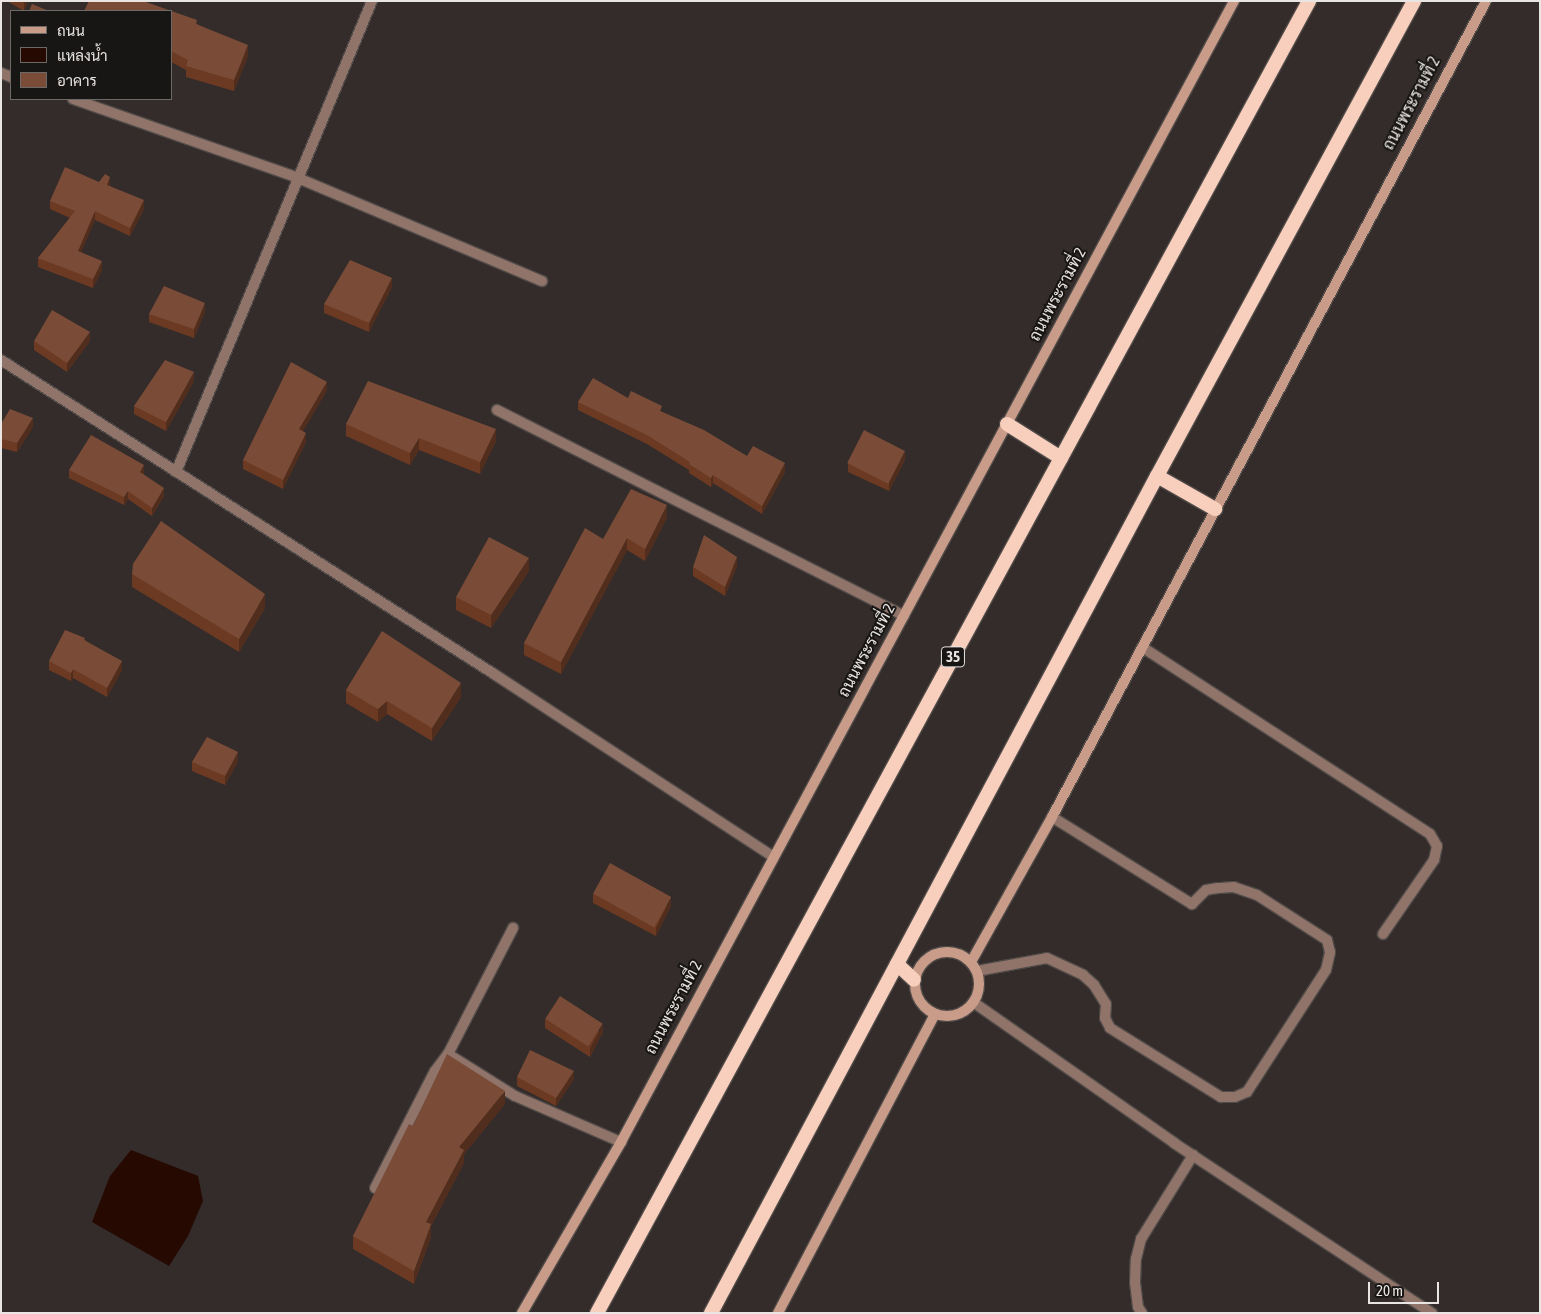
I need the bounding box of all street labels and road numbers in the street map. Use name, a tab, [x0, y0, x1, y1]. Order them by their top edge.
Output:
street label: ถนนพระรามที่ 2	[1378, 53, 1444, 153]
street label: ถนนพระรามที่ 2	[1024, 244, 1090, 344]
street label: ถนนพระรามที่ 2	[833, 600, 899, 700]
road number: 35	[940, 644, 966, 670]
street label: ถนนพระรามที่ 2	[640, 957, 706, 1057]

